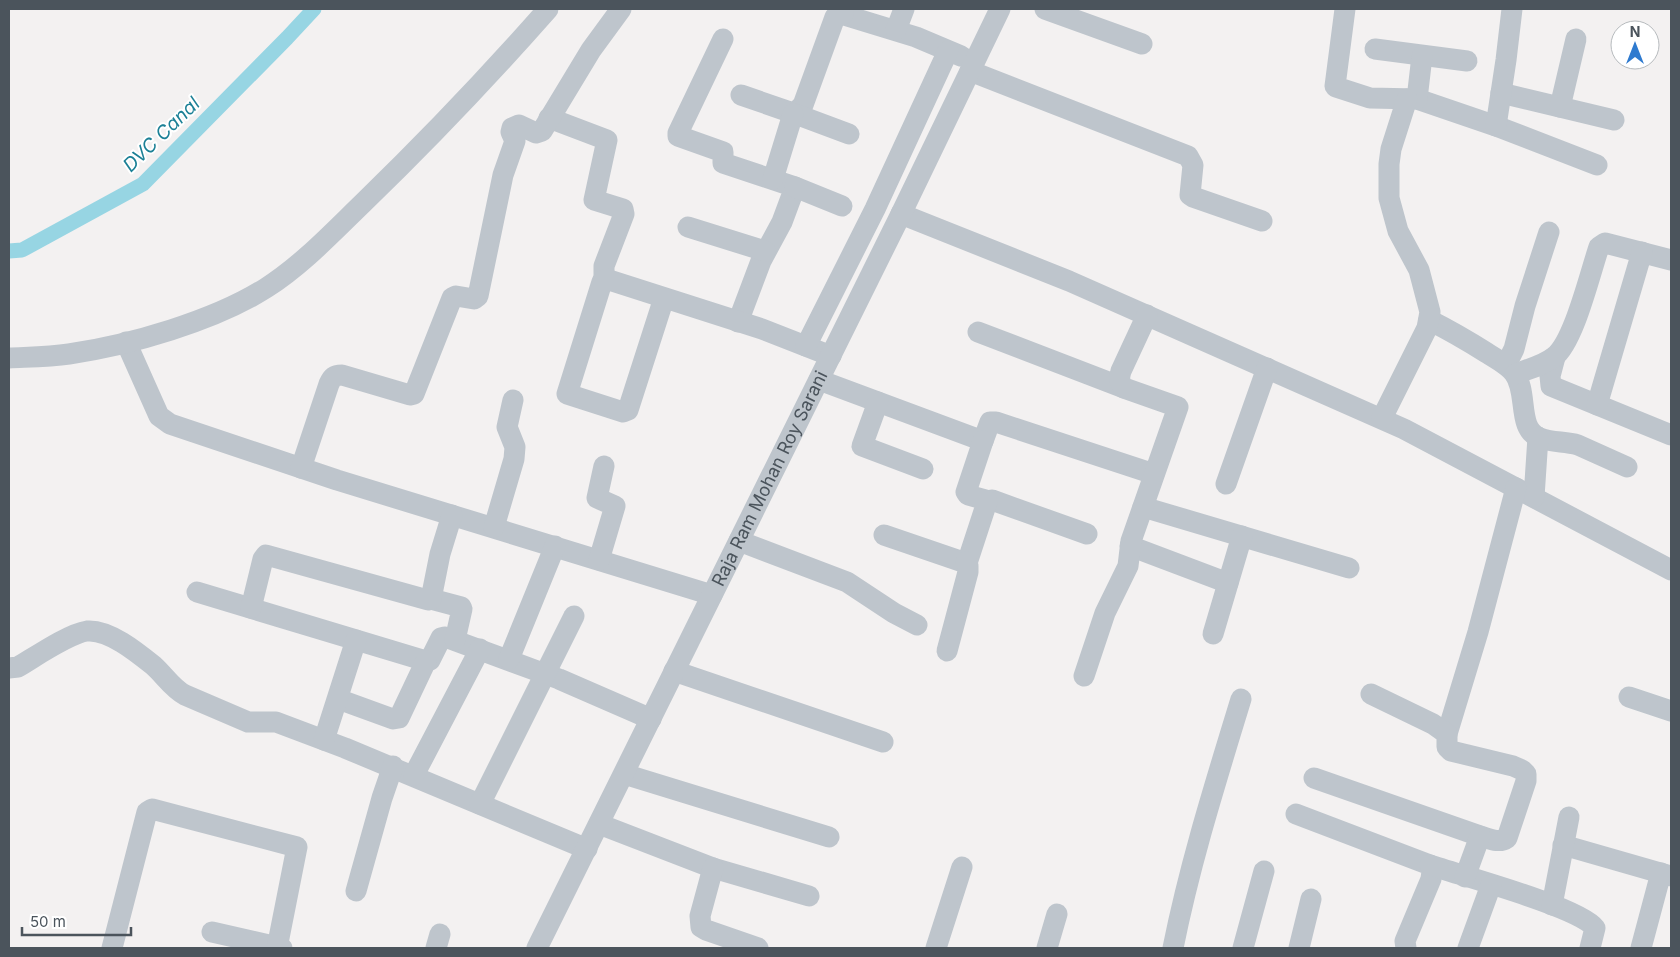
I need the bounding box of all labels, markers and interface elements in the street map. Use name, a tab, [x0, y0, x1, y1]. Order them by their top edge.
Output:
north arrow	[1610, 20, 1660, 70]
text: N	[1630, 23, 1640, 40]
water label: DVC Canal	[118, 92, 205, 177]
street label: Raja Ram Mohan Roy Sarani	[707, 367, 832, 589]
scale bar	[22, 904, 131, 936]
text: 50 m	[30, 912, 66, 931]

